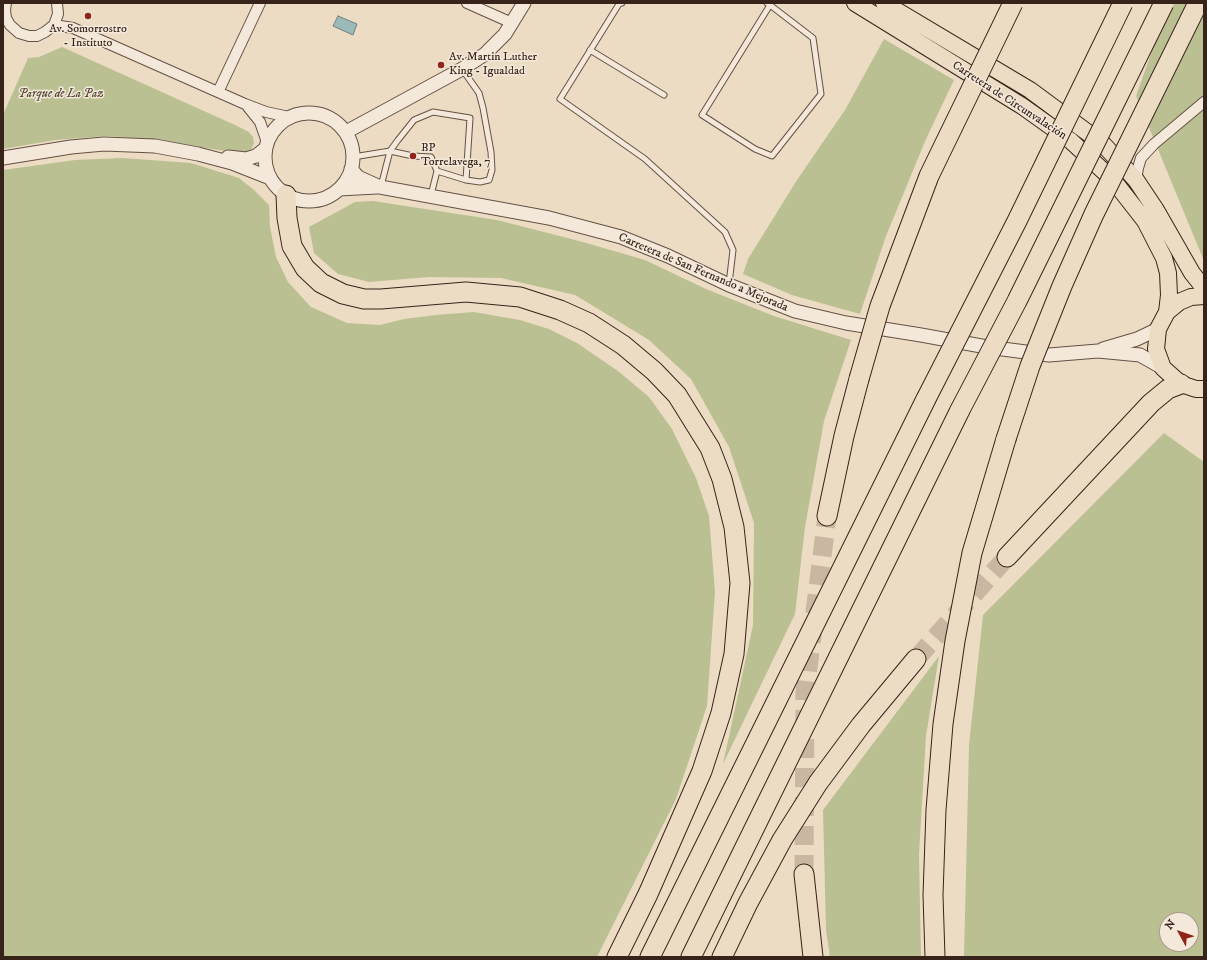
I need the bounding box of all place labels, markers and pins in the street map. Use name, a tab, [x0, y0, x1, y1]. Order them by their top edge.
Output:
marker: Av. Somorrostro - Instituto	[83, 11, 93, 21]
place label: Av. Somorrostro - Instituto	[49, 23, 127, 51]
place label: Av. Martin Luther King - Igualdad	[449, 51, 537, 79]
marker: Av. Martin Luther King - Igualdad	[436, 60, 446, 70]
place label: BP Torrelavega, 7	[421, 142, 491, 170]
marker: BP Torrelavega, 7	[408, 151, 418, 161]

